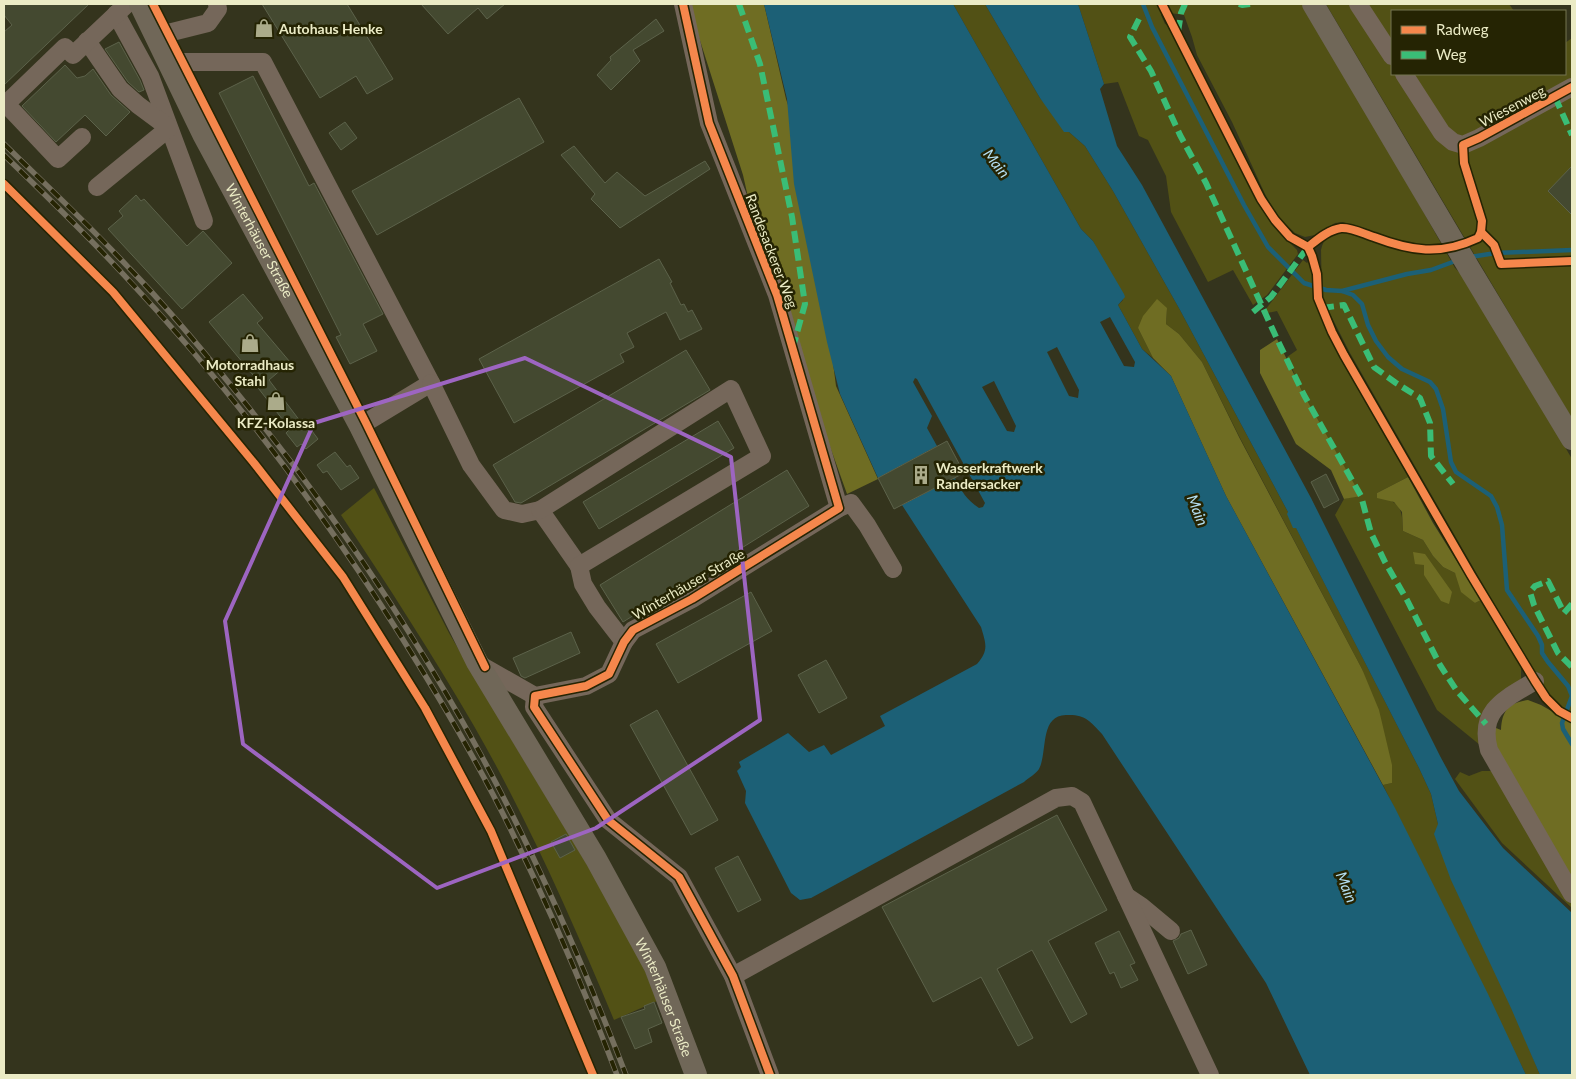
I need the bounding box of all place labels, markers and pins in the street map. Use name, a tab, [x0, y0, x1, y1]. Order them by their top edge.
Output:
shop icon: Autohaus Henke	[253, 17, 275, 39]
place label: Autohaus Henke	[278, 20, 383, 37]
shop icon: Motorradhaus Stahl	[239, 332, 261, 354]
place label: Motorradhaus Stahl	[206, 356, 294, 389]
shop icon: KFZ-Kolassa	[265, 390, 287, 412]
place label: KFZ-Kolassa	[237, 414, 315, 431]
place label: Wasserkraftwerk Randersacker	[936, 459, 1043, 492]
building icon: Wasserkraftwerk Randersacker	[910, 464, 932, 486]

